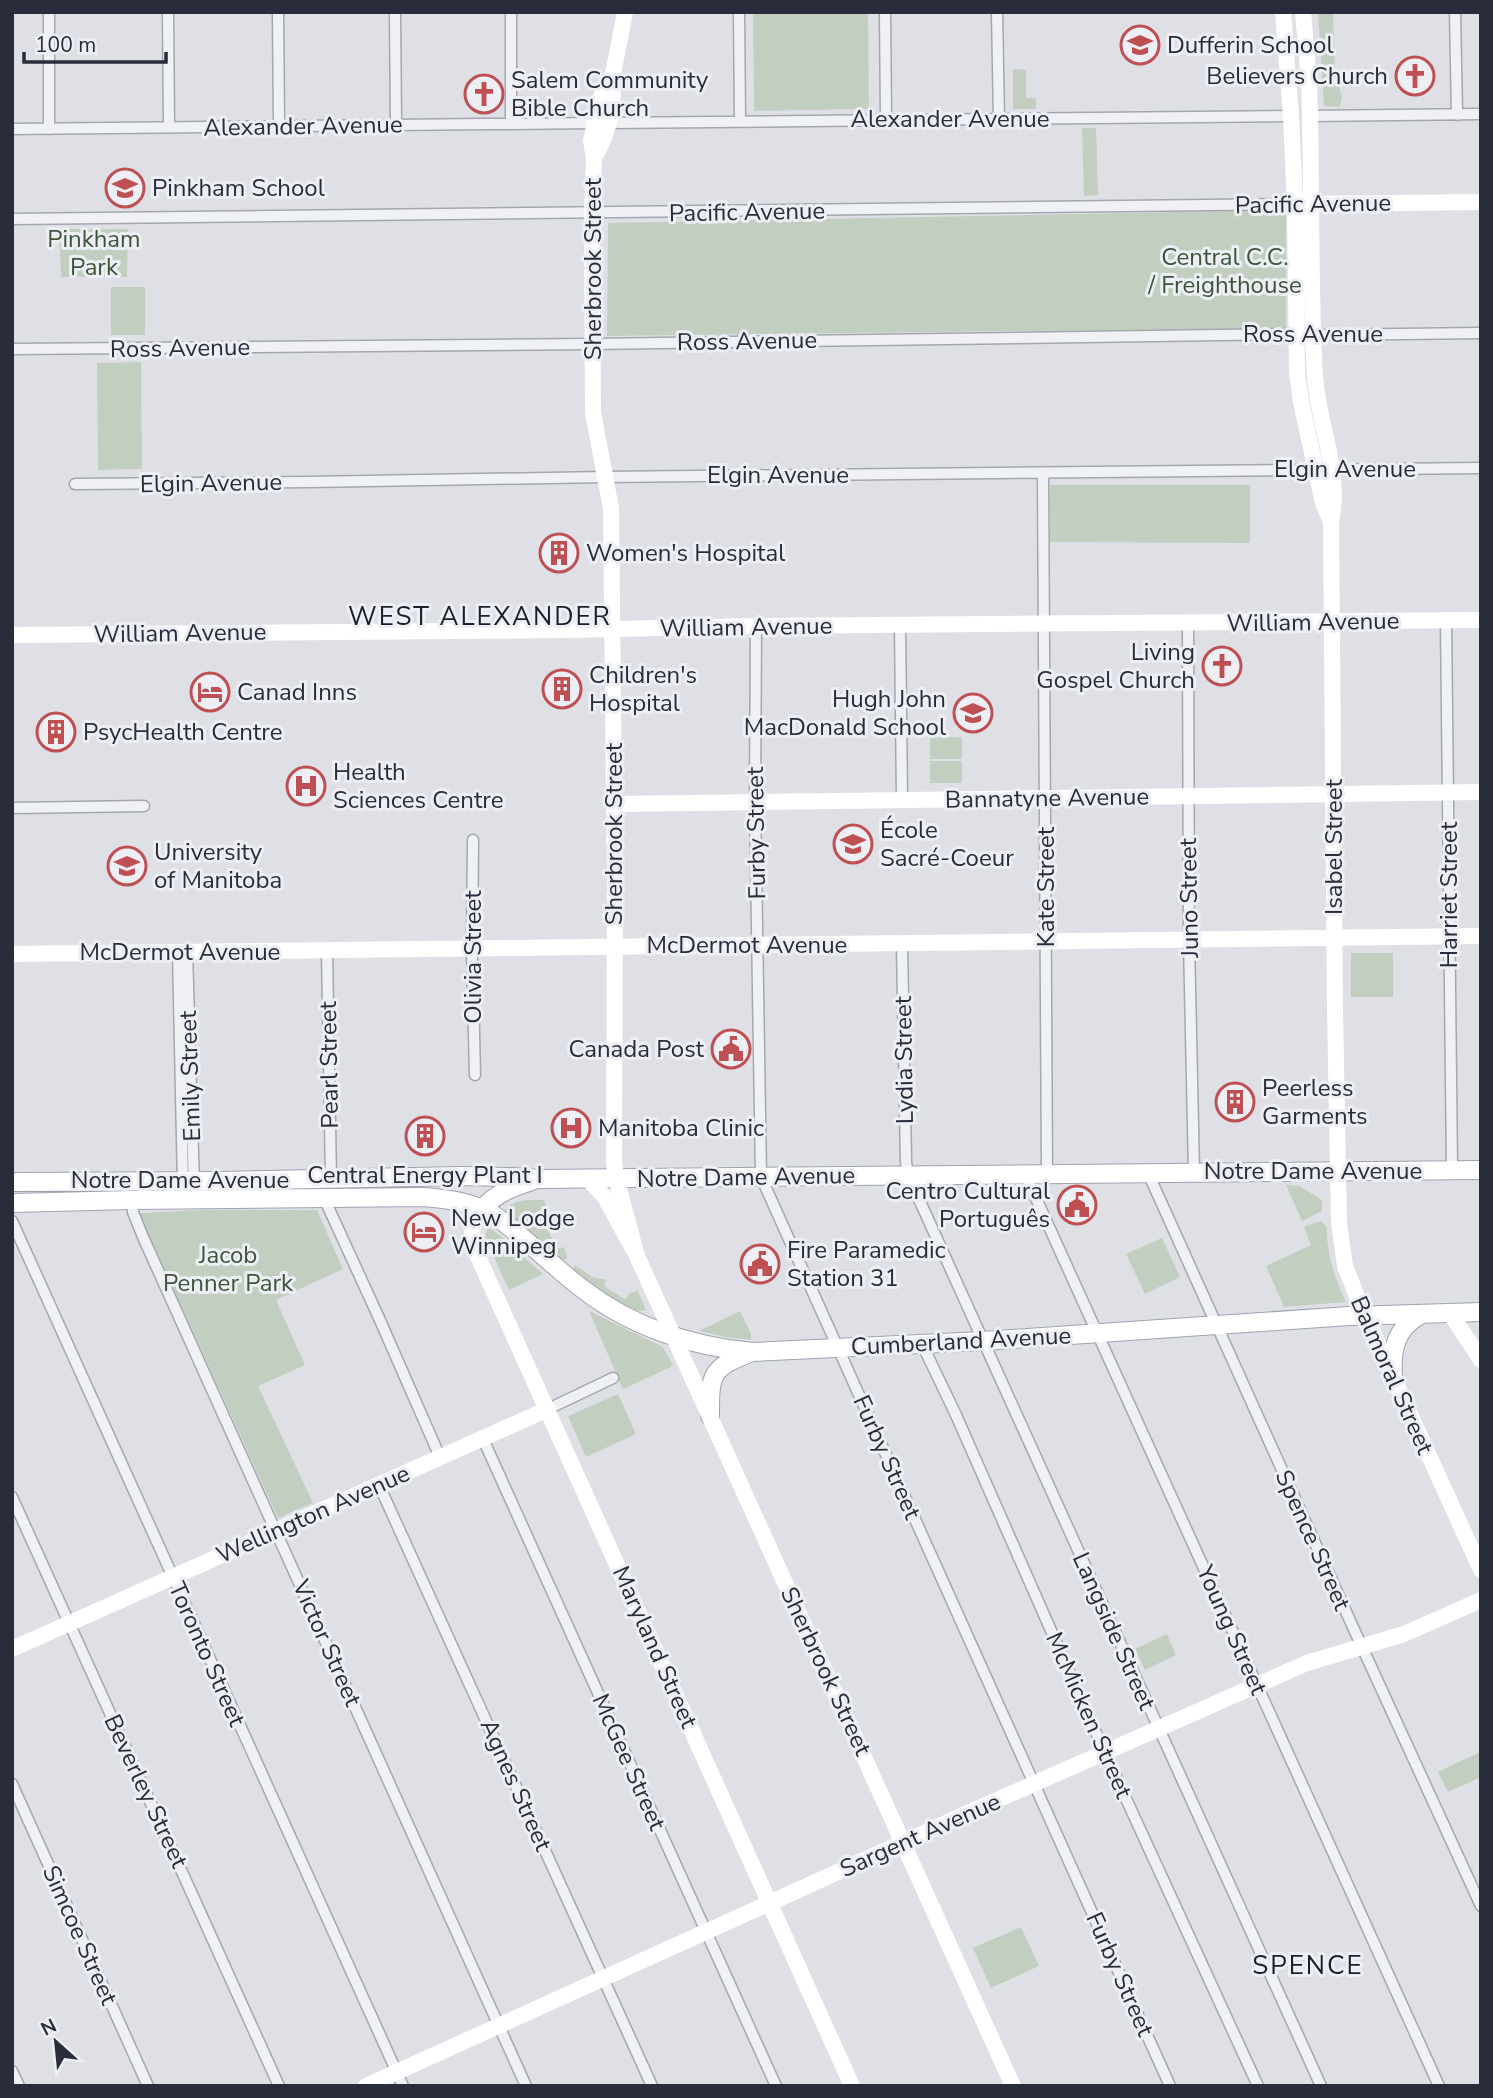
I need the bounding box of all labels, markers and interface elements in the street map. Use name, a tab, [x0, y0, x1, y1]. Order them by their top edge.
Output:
scale bar	[24, 21, 166, 65]
school or university icon: Dufferin School	[1119, 24, 1161, 66]
place label: Dufferin School	[1167, 29, 1334, 61]
text: 100 m	[35, 31, 96, 59]
church icon: Believers Church	[1394, 55, 1436, 97]
place label: Believers Church	[1206, 60, 1388, 92]
place label: Salem Community Bible Church	[511, 64, 709, 124]
church icon: Salem Community Bible Church	[463, 73, 505, 115]
street label: Alexander Avenue	[850, 103, 1050, 135]
street label: Alexander Avenue	[203, 108, 403, 144]
school or university icon: Pinkham School	[104, 167, 146, 209]
place label: Pinkham School	[152, 172, 325, 204]
street label: Sherbrook Street	[577, 177, 609, 360]
street label: Pacific Avenue	[1235, 187, 1391, 221]
street label: Pacific Avenue	[669, 195, 825, 229]
park label: Pinkham Park	[47, 223, 141, 283]
park label: Central C.C. / Freighthouse	[1147, 241, 1302, 301]
street label: Ross Avenue	[1243, 318, 1383, 350]
street label: Ross Avenue	[677, 324, 817, 358]
street label: Ross Avenue	[110, 331, 250, 365]
street label: Elgin Avenue	[1274, 453, 1416, 485]
street label: Elgin Avenue	[707, 459, 849, 491]
street label: Elgin Avenue	[140, 466, 282, 500]
building icon: Women's Hospital	[538, 532, 580, 574]
place label: Women's Hospital	[586, 537, 785, 569]
district label: WEST ALEXANDER	[348, 599, 612, 634]
street label: William Avenue	[1226, 604, 1400, 640]
street label: William Avenue	[659, 609, 833, 645]
street label: William Avenue	[93, 615, 267, 651]
place label: Living Gospel Church	[1036, 636, 1195, 696]
church icon: Living Gospel Church	[1201, 645, 1243, 687]
place label: Children's Hospital	[589, 659, 697, 719]
building icon: Children's Hospital	[541, 668, 583, 710]
hotel icon: Canad Inns	[189, 671, 231, 713]
place label: Canad Inns	[237, 676, 357, 708]
place label: Hugh John MacDonald School	[744, 683, 946, 743]
school or university icon: Hugh John MacDonald School	[952, 692, 994, 734]
building icon: PsycHealth Centre	[35, 711, 77, 753]
place label: PsycHealth Centre	[83, 716, 282, 748]
street label: Sherbrook Street	[598, 742, 630, 925]
place label: Health Sciences Centre	[333, 756, 504, 816]
hospital icon: Health Sciences Centre	[285, 765, 327, 807]
street label: Furby Street	[739, 766, 773, 900]
street label: Isabel Street	[1318, 778, 1350, 915]
street label: Bannatyne Avenue	[945, 780, 1149, 816]
place label: École Sacré-Coeur	[880, 814, 1014, 874]
street label: Harriet Street	[1433, 821, 1465, 968]
school or university icon: École Sacré-Coeur	[832, 823, 874, 865]
street label: Kate Street	[1030, 826, 1062, 947]
place label: University of Manitoba	[154, 836, 282, 896]
street label: Juno Street	[1172, 837, 1206, 959]
school or university icon: University of Manitoba	[106, 845, 148, 887]
street label: Olivia Street	[457, 890, 489, 1024]
street label: McDermot Avenue	[647, 929, 847, 961]
street label: McDermot Avenue	[80, 936, 280, 968]
street label: Lydia Street	[887, 995, 921, 1124]
street label: Pearl Street	[312, 1000, 346, 1129]
street label: Emily Street	[172, 1009, 208, 1142]
public building icon: Canada Post	[710, 1028, 752, 1070]
place label: Canada Post	[568, 1033, 705, 1065]
place label: Peerless Garments	[1262, 1072, 1368, 1132]
building icon: Peerless Garments	[1214, 1081, 1256, 1123]
hospital icon: Manitoba Clinic	[550, 1107, 592, 1149]
place label: Manitoba Clinic	[598, 1112, 764, 1144]
building icon: Central Energy Plant I	[404, 1115, 446, 1157]
street label: Notre Dame Avenue	[1204, 1155, 1422, 1187]
place label: Central Energy Plant I	[307, 1159, 543, 1191]
street label: Notre Dame Avenue	[637, 1159, 855, 1195]
street label: Notre Dame Avenue	[71, 1164, 289, 1196]
place label: Centro Cultural Português	[886, 1175, 1050, 1235]
public building icon: Centro Cultural Português	[1056, 1184, 1098, 1226]
place label: New Lodge Winnipeg	[451, 1202, 575, 1262]
hotel icon: New Lodge Winnipeg	[403, 1211, 445, 1253]
place label: Fire Paramedic Station 31	[787, 1234, 946, 1294]
park label: Jacob Penner Park	[163, 1239, 294, 1299]
public building icon: Fire Paramedic Station 31	[739, 1243, 781, 1285]
street label: Balmoral Street	[1343, 1291, 1441, 1460]
street label: Cumberland Avenue	[850, 1319, 1072, 1363]
street label: Furby Street	[845, 1390, 929, 1525]
street label: Wellington Avenue	[211, 1457, 415, 1571]
street label: Spence Street	[1268, 1465, 1358, 1616]
street label: Langside Street	[1065, 1547, 1163, 1715]
street label: Young Street	[1189, 1559, 1275, 1700]
street label: Maryland Street	[605, 1561, 705, 1734]
street label: Victor Street	[285, 1574, 369, 1712]
street label: Toronto Street	[161, 1577, 253, 1732]
street label: Sherbrook Street	[773, 1582, 879, 1761]
street label: McMicken Street	[1038, 1627, 1140, 1804]
street label: McGee Street	[585, 1689, 674, 1836]
street label: Beverley Street	[96, 1709, 196, 1874]
street label: Agnes Street	[473, 1714, 560, 1856]
street label: Sargent Avenue	[835, 1785, 1005, 1885]
street label: Simcoe Street	[35, 1860, 125, 2010]
street label: Furby Street	[1078, 1907, 1162, 2042]
district label: SPENCE	[1252, 1948, 1364, 1983]
north arrow	[21, 2007, 91, 2077]
text: N	[36, 2013, 61, 2043]

